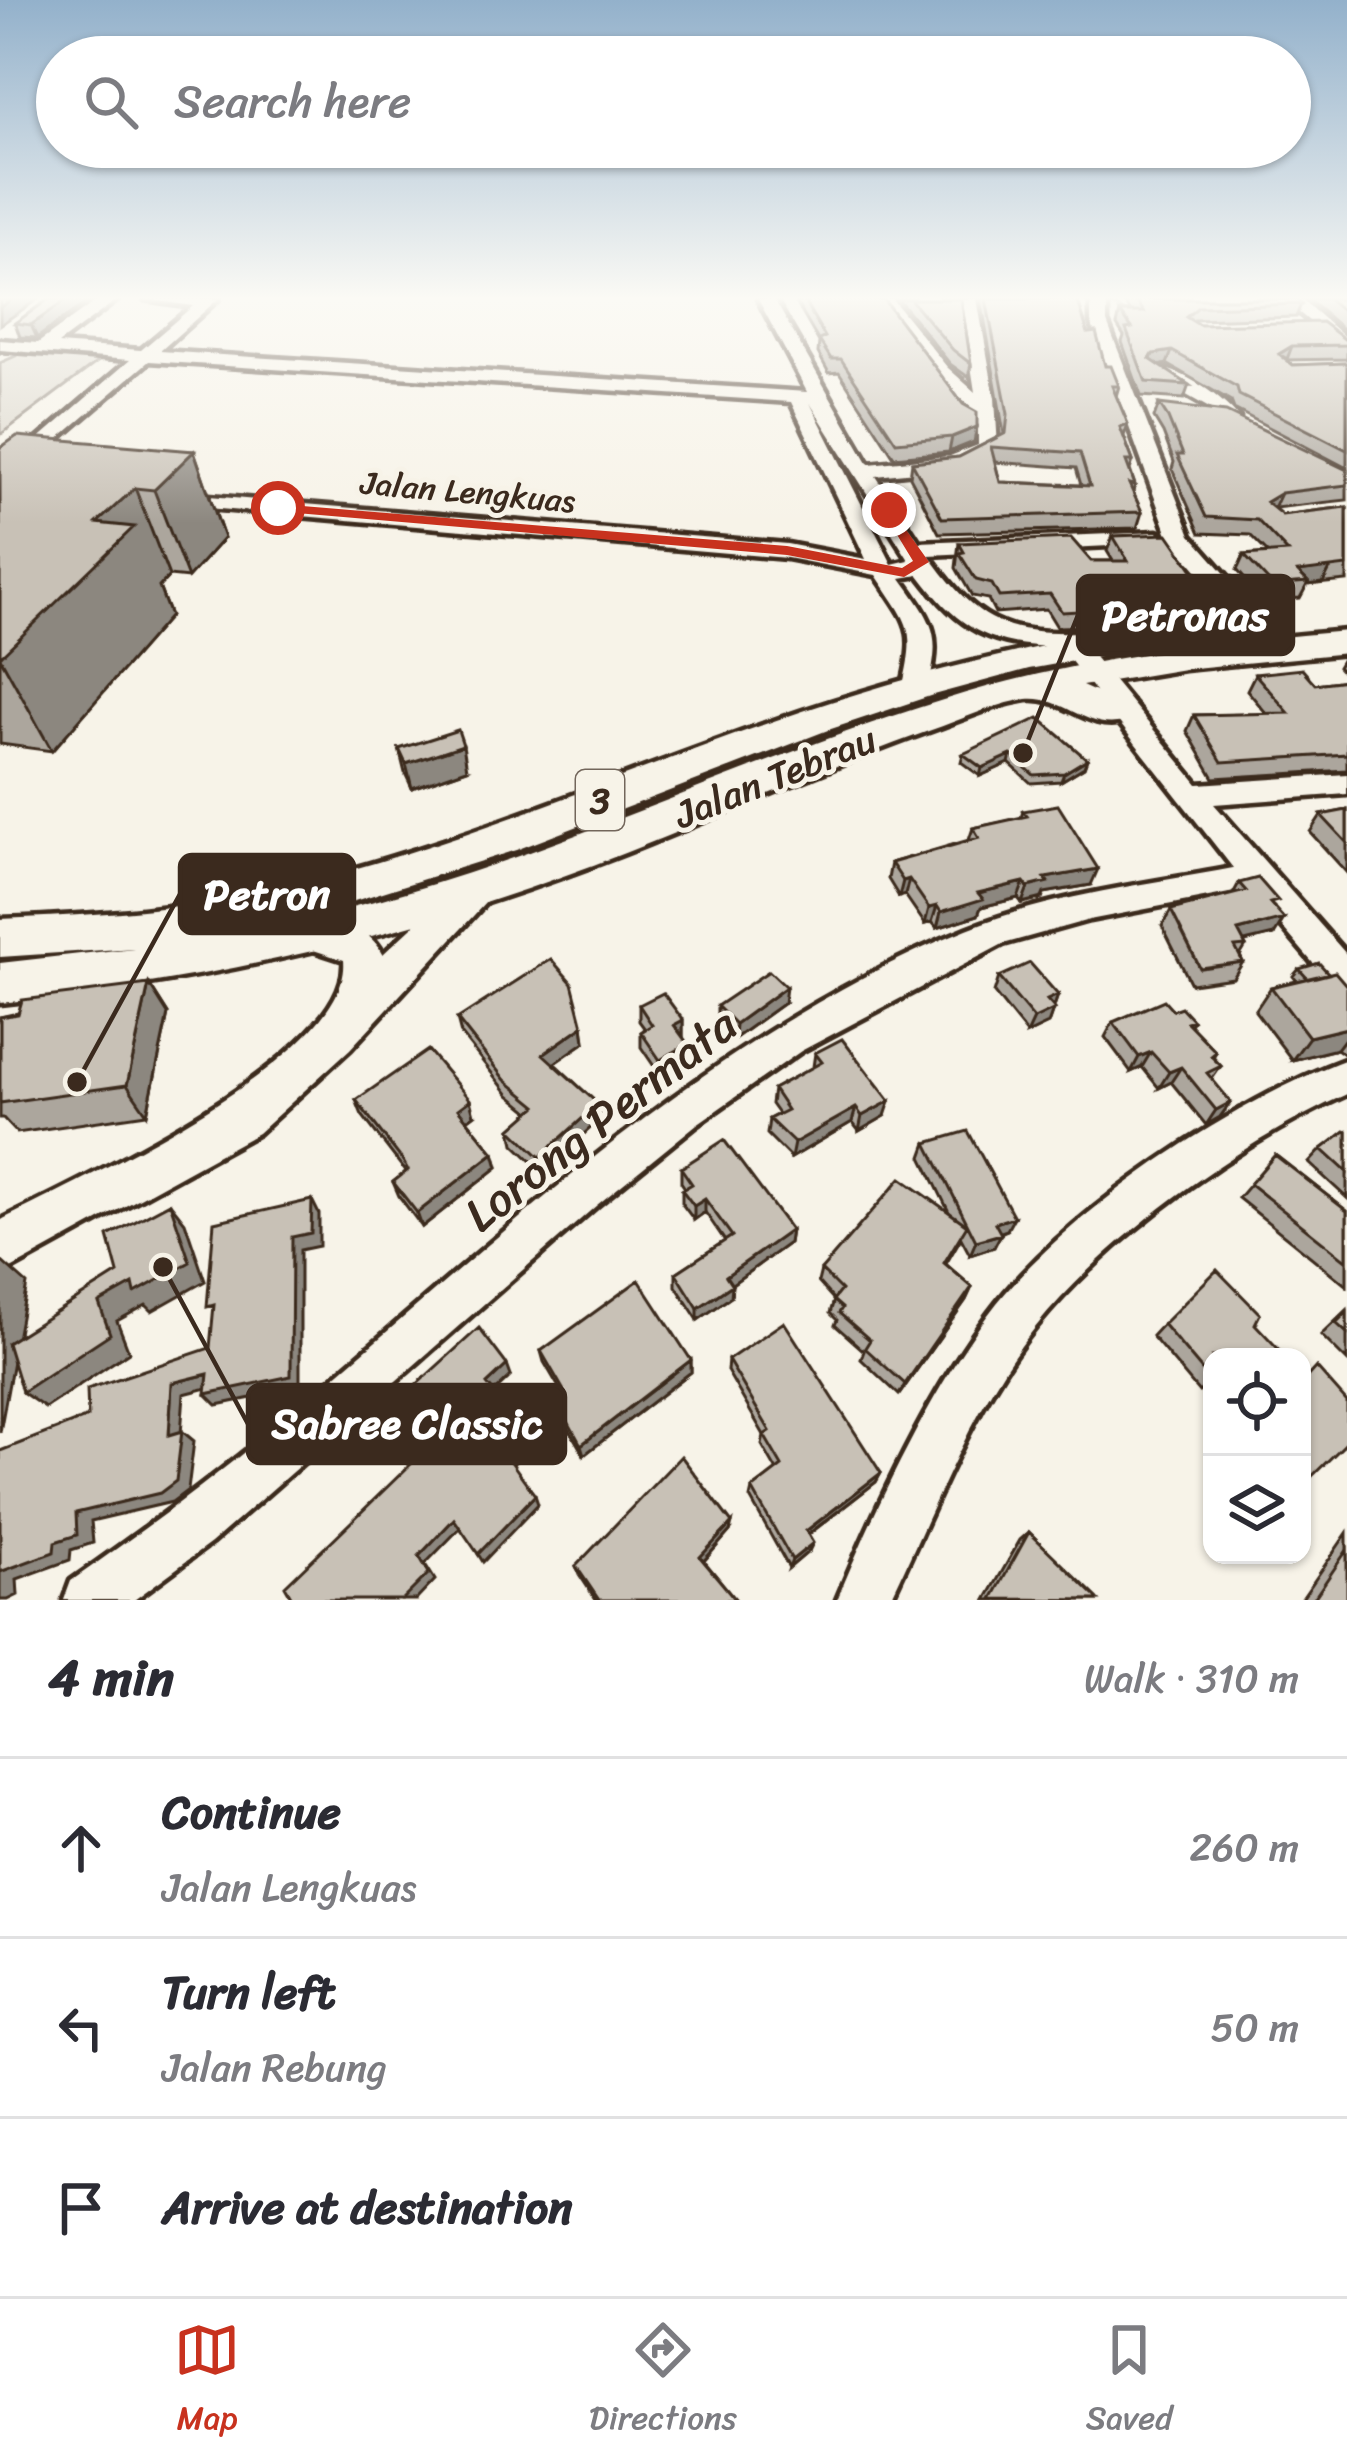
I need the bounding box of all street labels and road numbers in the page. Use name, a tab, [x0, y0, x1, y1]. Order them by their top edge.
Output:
street label: Jalan Lengkuas	[357, 454, 578, 530]
street label: Jalan Tebrau	[662, 705, 887, 849]
road number: 3	[576, 770, 624, 830]
street label: Lorong Permata	[444, 984, 757, 1254]

